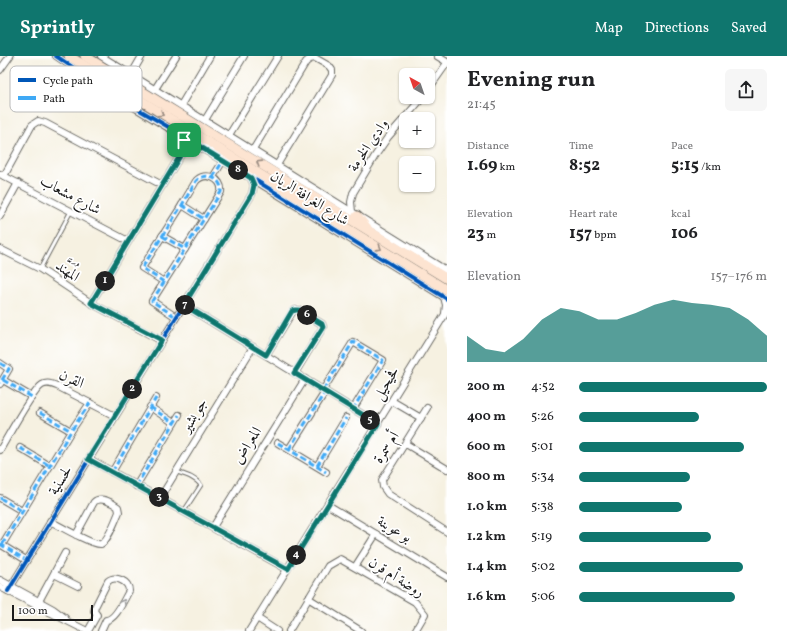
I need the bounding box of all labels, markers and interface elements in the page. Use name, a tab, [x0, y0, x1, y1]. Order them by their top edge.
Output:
text: Sprintly	[20, 15, 95, 41]
text: Map	[595, 19, 623, 38]
text: Directions	[645, 19, 709, 38]
text: Saved	[731, 19, 767, 38]
text: Evening run	[467, 65, 596, 96]
legend	[10, 66, 142, 112]
north arrow	[399, 68, 435, 104]
map controls	[399, 68, 435, 192]
button: share	[725, 69, 767, 111]
text: Cycle path	[43, 74, 93, 89]
text: Path	[43, 92, 66, 107]
text: 21:45	[467, 96, 496, 114]
one-way arrow	[157, 109, 164, 116]
button: +	[399, 112, 435, 148]
street label: وادي الخرمة	[344, 115, 394, 177]
pin	[167, 123, 201, 157]
icon: arrive	[173, 129, 195, 151]
text: Distance	[467, 139, 509, 154]
text: Time	[569, 139, 593, 154]
text: Pace	[671, 139, 693, 154]
text: 1.69	[467, 154, 497, 177]
text: 8:52	[569, 154, 600, 177]
text: 5:15	[671, 154, 699, 177]
button: −	[399, 156, 435, 192]
pin: 8	[228, 160, 248, 180]
one-way arrow	[256, 160, 263, 168]
text: km	[497, 160, 515, 175]
text: /km	[699, 160, 721, 175]
text: 8	[235, 162, 241, 177]
street label: شارع الغرافة الريان	[265, 166, 353, 232]
street label: شارع مشعاب	[35, 171, 104, 222]
text: Elevation	[467, 207, 513, 222]
text: Heart rate	[569, 207, 618, 222]
text: kcal	[671, 207, 691, 222]
text: 23	[467, 222, 484, 245]
text: 157	[569, 222, 592, 245]
text: 106	[671, 222, 698, 245]
text: m	[484, 228, 496, 243]
text: bpm	[592, 228, 616, 243]
one-way arrow	[375, 243, 382, 250]
street label: المُهَنَّد	[51, 253, 86, 288]
text: Elevation	[467, 268, 521, 286]
text: 157–176 m	[711, 268, 767, 286]
pin: 1	[95, 271, 115, 291]
text: 1	[103, 273, 107, 288]
pin: 7	[175, 295, 195, 315]
text: 7	[182, 297, 188, 312]
pin: 6	[297, 305, 317, 325]
text: 6	[304, 307, 310, 322]
street label: فحيحيل	[369, 363, 405, 405]
street label: القرن	[55, 365, 87, 395]
text: 200 m	[467, 378, 505, 396]
text: 4:52	[531, 378, 555, 396]
pin: 2	[122, 379, 142, 399]
text: 2	[129, 381, 135, 396]
street label: جو بشير	[175, 395, 214, 439]
text: 400 m	[467, 408, 506, 426]
text: 5:26	[531, 408, 554, 426]
pin: 5	[360, 410, 380, 430]
text: 5	[367, 412, 373, 427]
street label: المعراض	[228, 423, 268, 469]
street label: أم سمرة	[367, 426, 406, 469]
text: 600 m	[467, 438, 505, 456]
text: 5:01	[531, 438, 553, 456]
street label: لحسنية	[44, 462, 78, 500]
text: 800 m	[467, 468, 505, 486]
text: 5:34	[531, 468, 555, 486]
pin: 3	[149, 487, 169, 507]
text: 3	[156, 489, 162, 504]
text: 1.0 km	[467, 498, 507, 516]
text: 5:38	[531, 498, 554, 516]
street label: بو عوينة	[373, 511, 415, 549]
text: 1.2 km	[467, 528, 506, 546]
text: 5:19	[531, 528, 552, 546]
pin: 4	[286, 545, 306, 565]
text: 4	[293, 547, 299, 562]
street label: روضة أم قرن	[363, 551, 429, 604]
text: 1.4 km	[467, 558, 507, 576]
text: 5:02	[531, 558, 555, 576]
text: 1.6 km	[467, 588, 506, 606]
text: 5:06	[531, 588, 555, 606]
one-way arrow	[118, 598, 125, 606]
scale bar	[12, 603, 93, 622]
text: 100 m	[18, 604, 48, 619]

